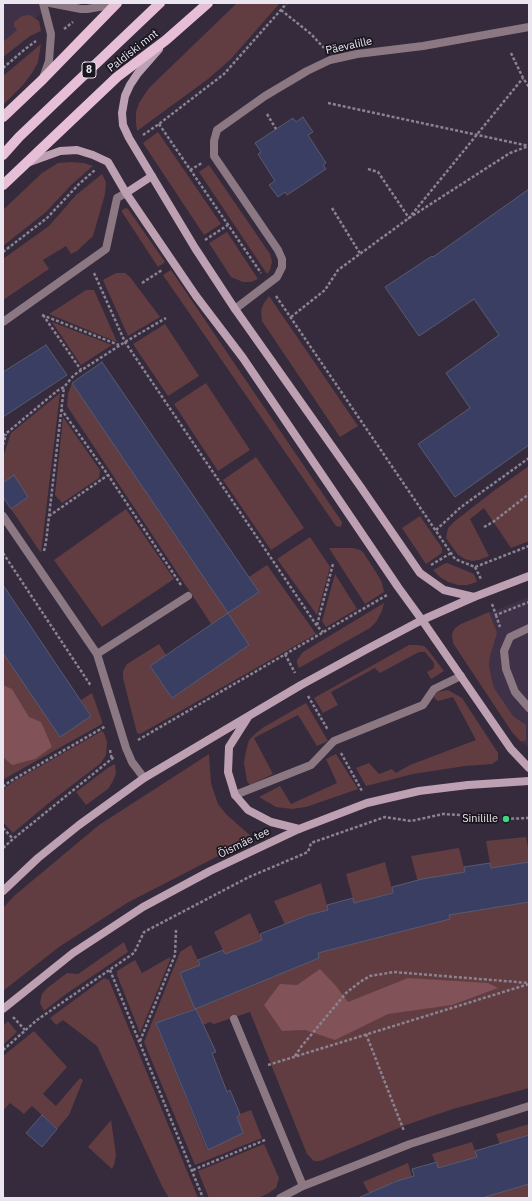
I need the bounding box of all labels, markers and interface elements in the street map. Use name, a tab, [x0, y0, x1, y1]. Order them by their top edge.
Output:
street label: Paldiski mnt	[105, 27, 161, 75]
street label: Päevalille	[325, 35, 373, 57]
road number: 8	[82, 62, 96, 78]
place label: Sinilille	[462, 812, 498, 826]
marker: Sinilille	[501, 814, 511, 824]
street label: Õismäe tee	[216, 825, 272, 861]

